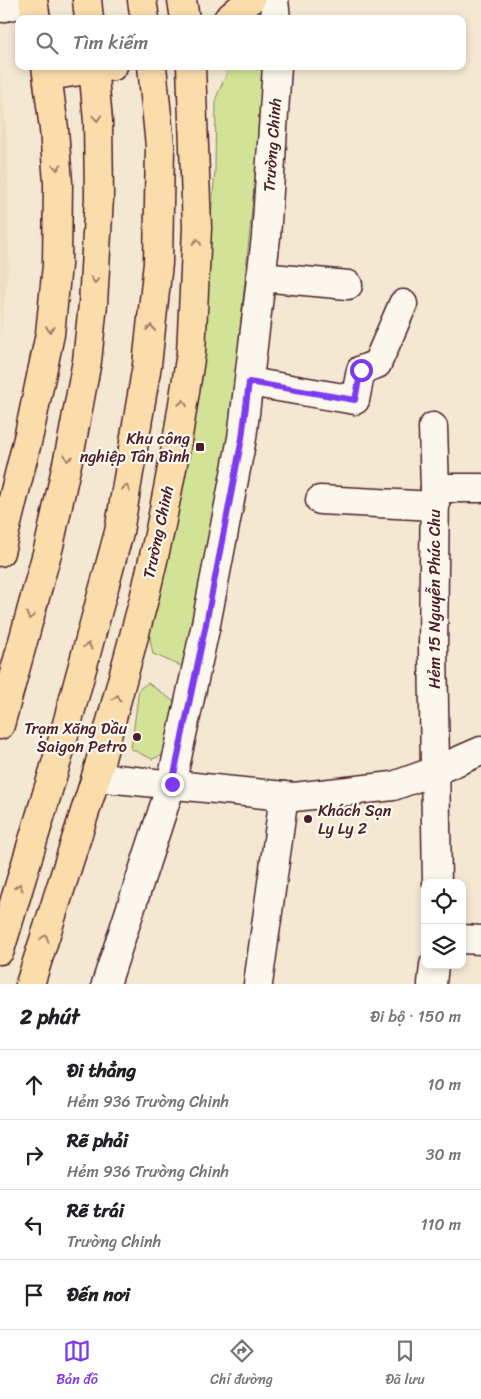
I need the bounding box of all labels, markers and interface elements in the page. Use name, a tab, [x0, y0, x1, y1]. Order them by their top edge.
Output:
search box	[15, 15, 466, 70]
text: Tìm kiếm	[73, 26, 148, 59]
icon: search	[33, 29, 61, 57]
street label: Trường Chinh	[254, 97, 290, 193]
one-way arrow	[92, 114, 103, 122]
one-way arrow	[51, 163, 62, 171]
one-way arrow	[191, 237, 202, 245]
one-way arrow	[89, 276, 100, 284]
one-way arrow	[145, 324, 156, 332]
one-way arrow	[45, 325, 56, 333]
route start	[350, 359, 373, 382]
one-way arrow	[178, 399, 188, 408]
place label: Khu công nghiệp Tân Bình	[80, 424, 190, 471]
marker: Khu công nghiệp Tân Bình	[194, 441, 206, 453]
one-way arrow	[63, 453, 74, 462]
street label: Trường Chinh	[134, 483, 182, 581]
one-way arrow	[120, 484, 130, 493]
street label: Hẻm 15 Nguyễn Phúc Chu	[420, 509, 449, 689]
one-way arrow	[26, 611, 36, 619]
one-way arrow	[82, 642, 93, 651]
one-way arrow	[111, 694, 122, 703]
place label: Trạm Xăng Dầu Saigon Petro	[24, 714, 127, 761]
marker: Trạm Xăng Dầu Saigon Petro	[131, 731, 143, 743]
route end	[161, 773, 184, 796]
place label: Khách Sạn Ly Ly 2	[318, 796, 392, 843]
marker: Khách Sạn Ly Ly 2	[302, 813, 314, 825]
map controls	[421, 879, 466, 969]
button: locate	[421, 879, 466, 924]
one-way arrow	[14, 883, 24, 891]
button: layers	[421, 924, 466, 969]
one-way arrow	[39, 934, 49, 942]
text: 2 phút	[20, 998, 79, 1036]
text: Đi bộ · 150 m	[370, 1002, 461, 1031]
text: Đi thẳng	[67, 1054, 136, 1087]
text: 10 m	[428, 1070, 461, 1099]
icon: ahead	[20, 1071, 48, 1099]
text: Hẻm 936 Trường Chinh	[67, 1087, 229, 1116]
text: Rẽ phải	[67, 1124, 128, 1157]
text: 30 m	[426, 1140, 461, 1169]
icon: right	[20, 1141, 48, 1169]
text: Hẻm 936 Trường Chinh	[67, 1157, 229, 1186]
text: Rẽ trái	[67, 1194, 124, 1227]
text: 110 m	[421, 1210, 461, 1239]
icon: left	[20, 1211, 48, 1239]
text: Trường Chinh	[67, 1227, 161, 1256]
text: Đến nơi	[67, 1278, 130, 1311]
icon: arrive	[20, 1281, 48, 1309]
tab: Bản đồ	[56, 1337, 98, 1392]
tab: Chỉ đường	[210, 1337, 273, 1392]
tab: Đã lưu	[385, 1337, 425, 1392]

